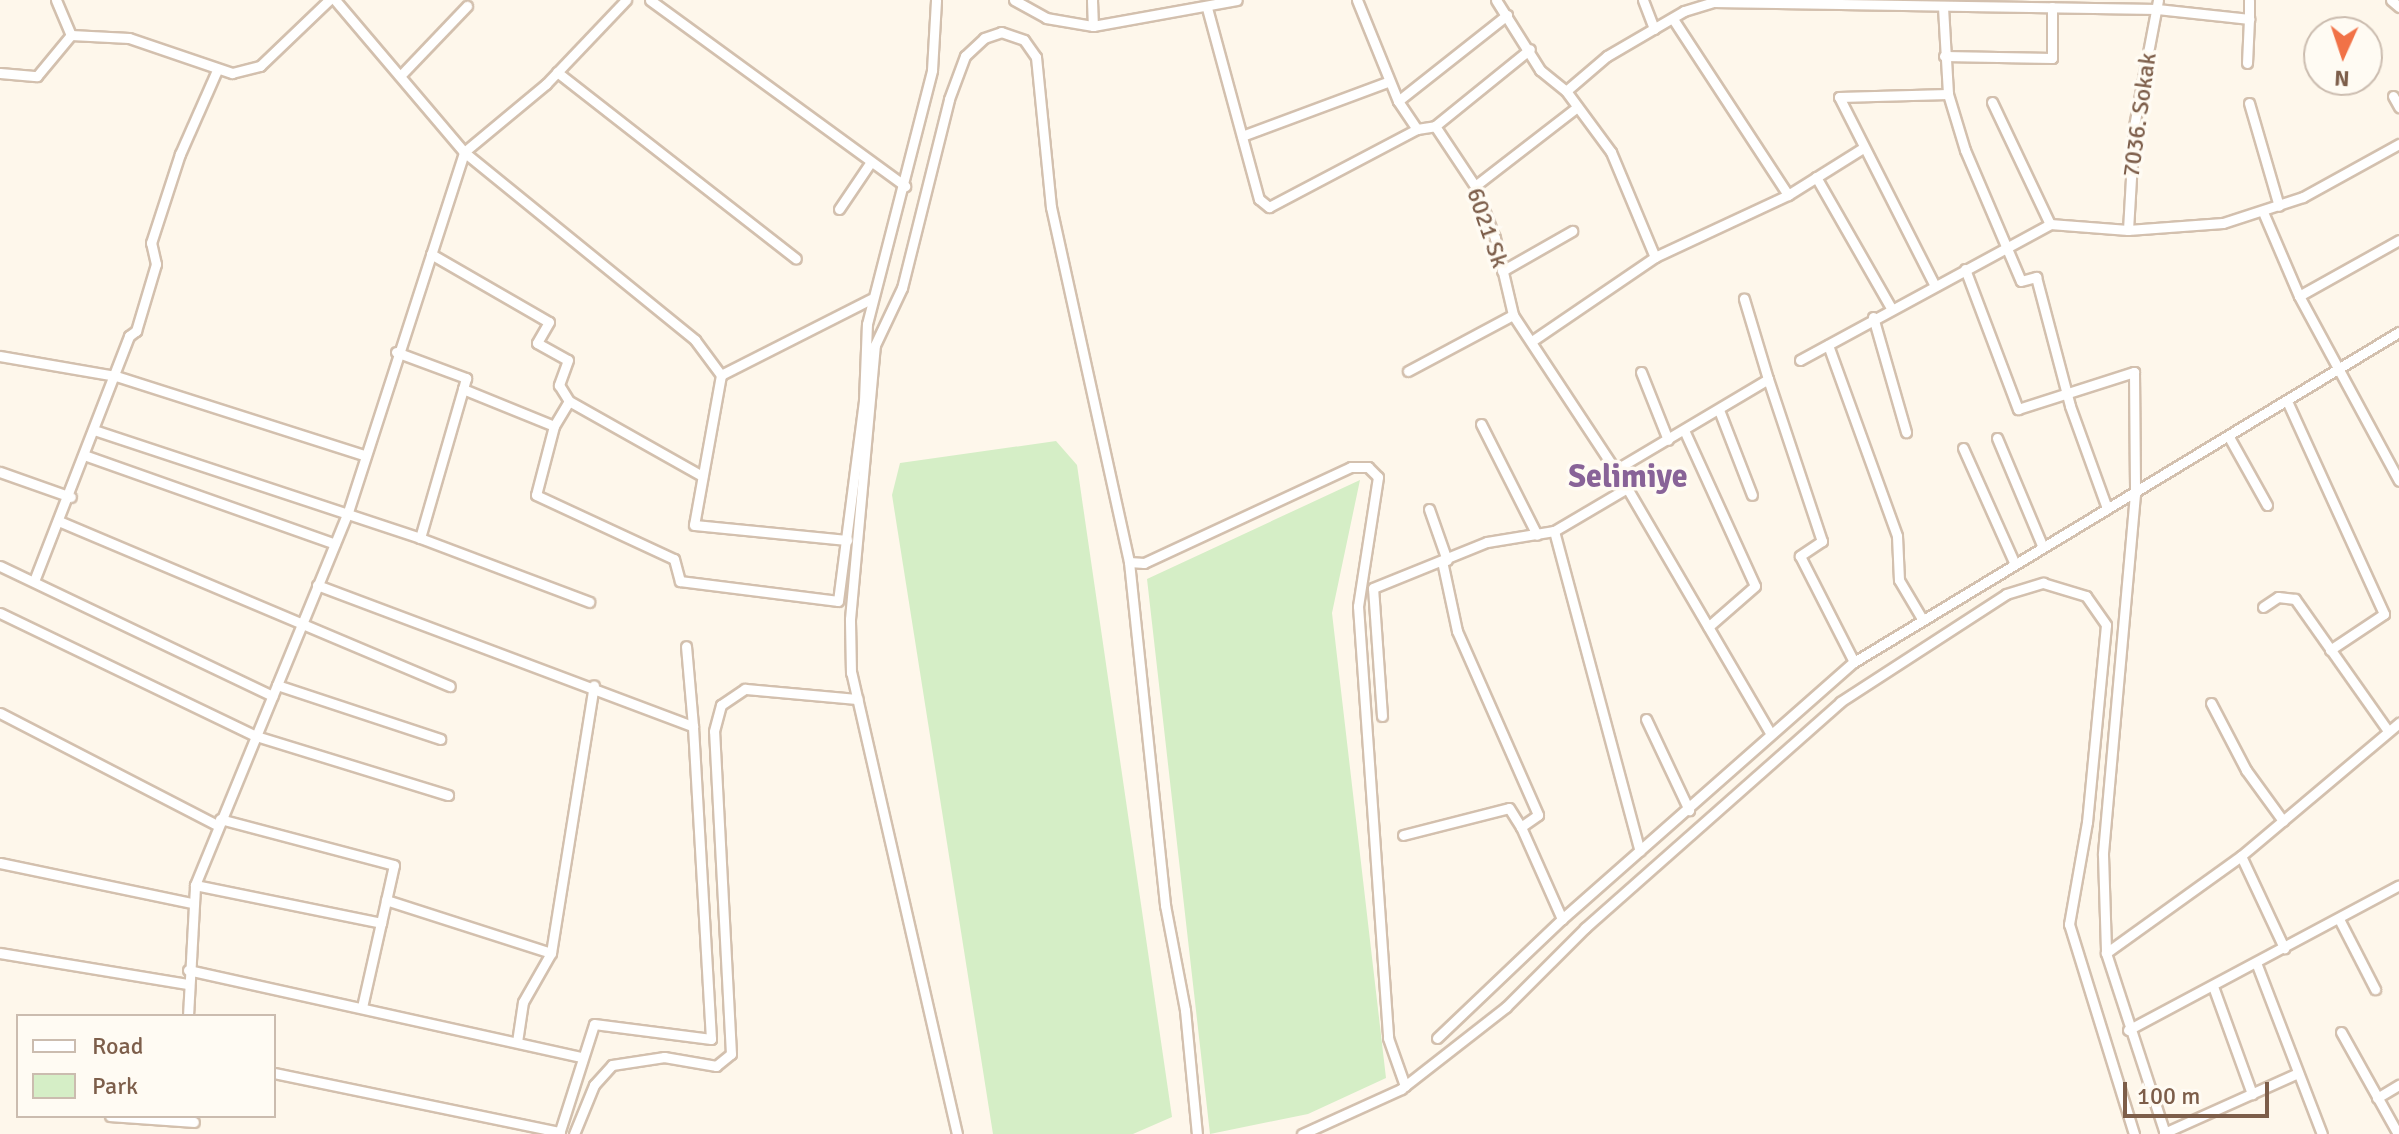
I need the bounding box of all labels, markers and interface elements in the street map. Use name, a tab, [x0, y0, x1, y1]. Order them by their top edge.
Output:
north arrow	[2303, 16, 2383, 96]
street label: 7036. Sokak	[2117, 51, 2163, 179]
text: N	[2333, 65, 2350, 92]
street label: 6021 Sk	[1460, 184, 1514, 272]
district label: Selimiye	[1568, 458, 1688, 496]
legend	[16, 1014, 276, 1118]
text: Road	[92, 1031, 143, 1061]
scale bar	[2127, 1066, 2273, 1116]
text: Park	[92, 1071, 138, 1101]
text: 100 m	[2137, 1081, 2200, 1111]

